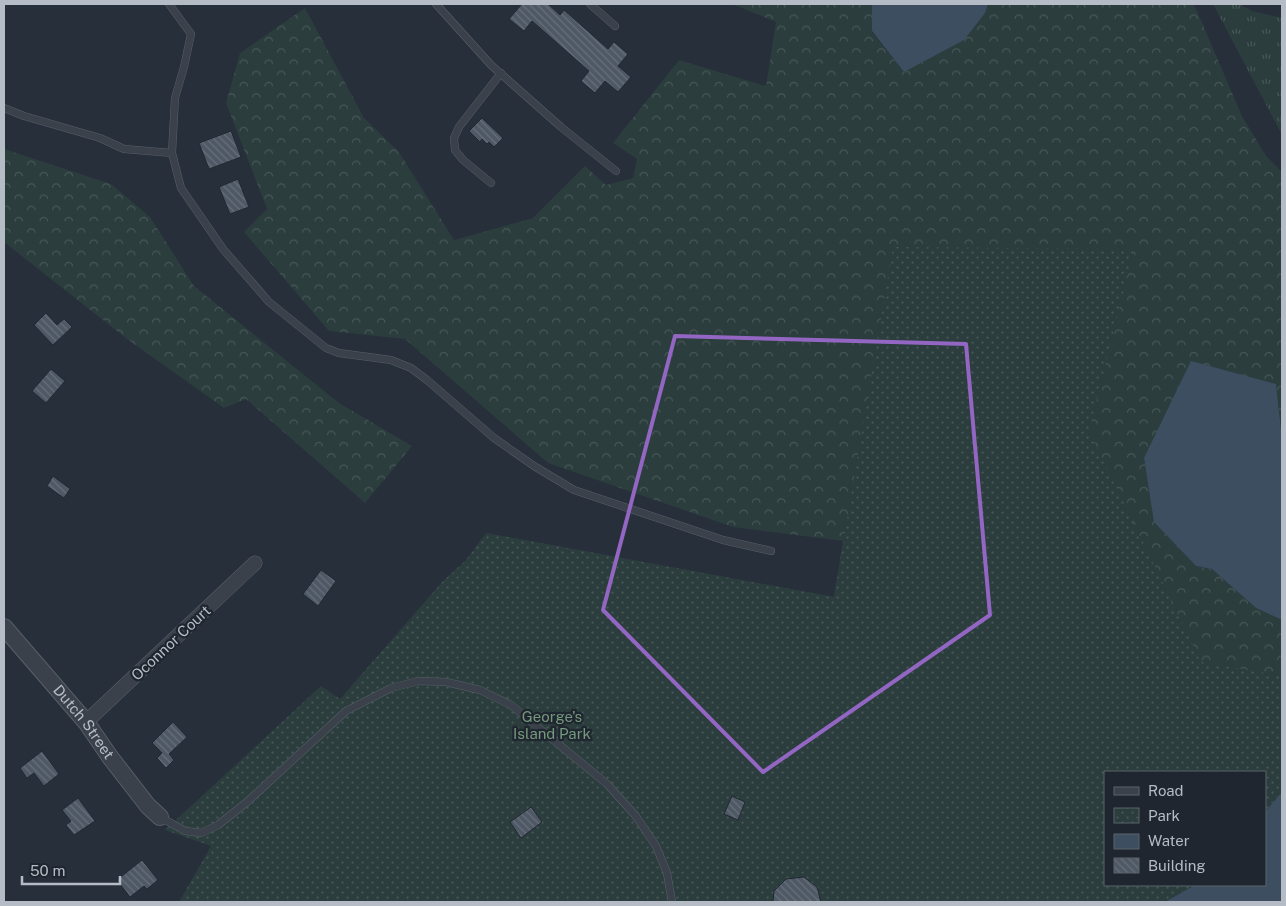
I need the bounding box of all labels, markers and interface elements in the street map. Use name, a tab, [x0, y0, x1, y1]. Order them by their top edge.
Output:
street label: Oconnor Court	[128, 602, 214, 684]
street label: Dutch Street	[50, 681, 118, 762]
park label: George's Island Park	[513, 708, 591, 742]
legend	[1104, 771, 1266, 886]
text: Road	[1148, 782, 1184, 799]
text: Park	[1148, 807, 1180, 824]
text: Water	[1148, 832, 1190, 849]
scale bar	[22, 854, 120, 886]
text: Building	[1148, 857, 1206, 874]
text: 50 m	[30, 862, 65, 879]

